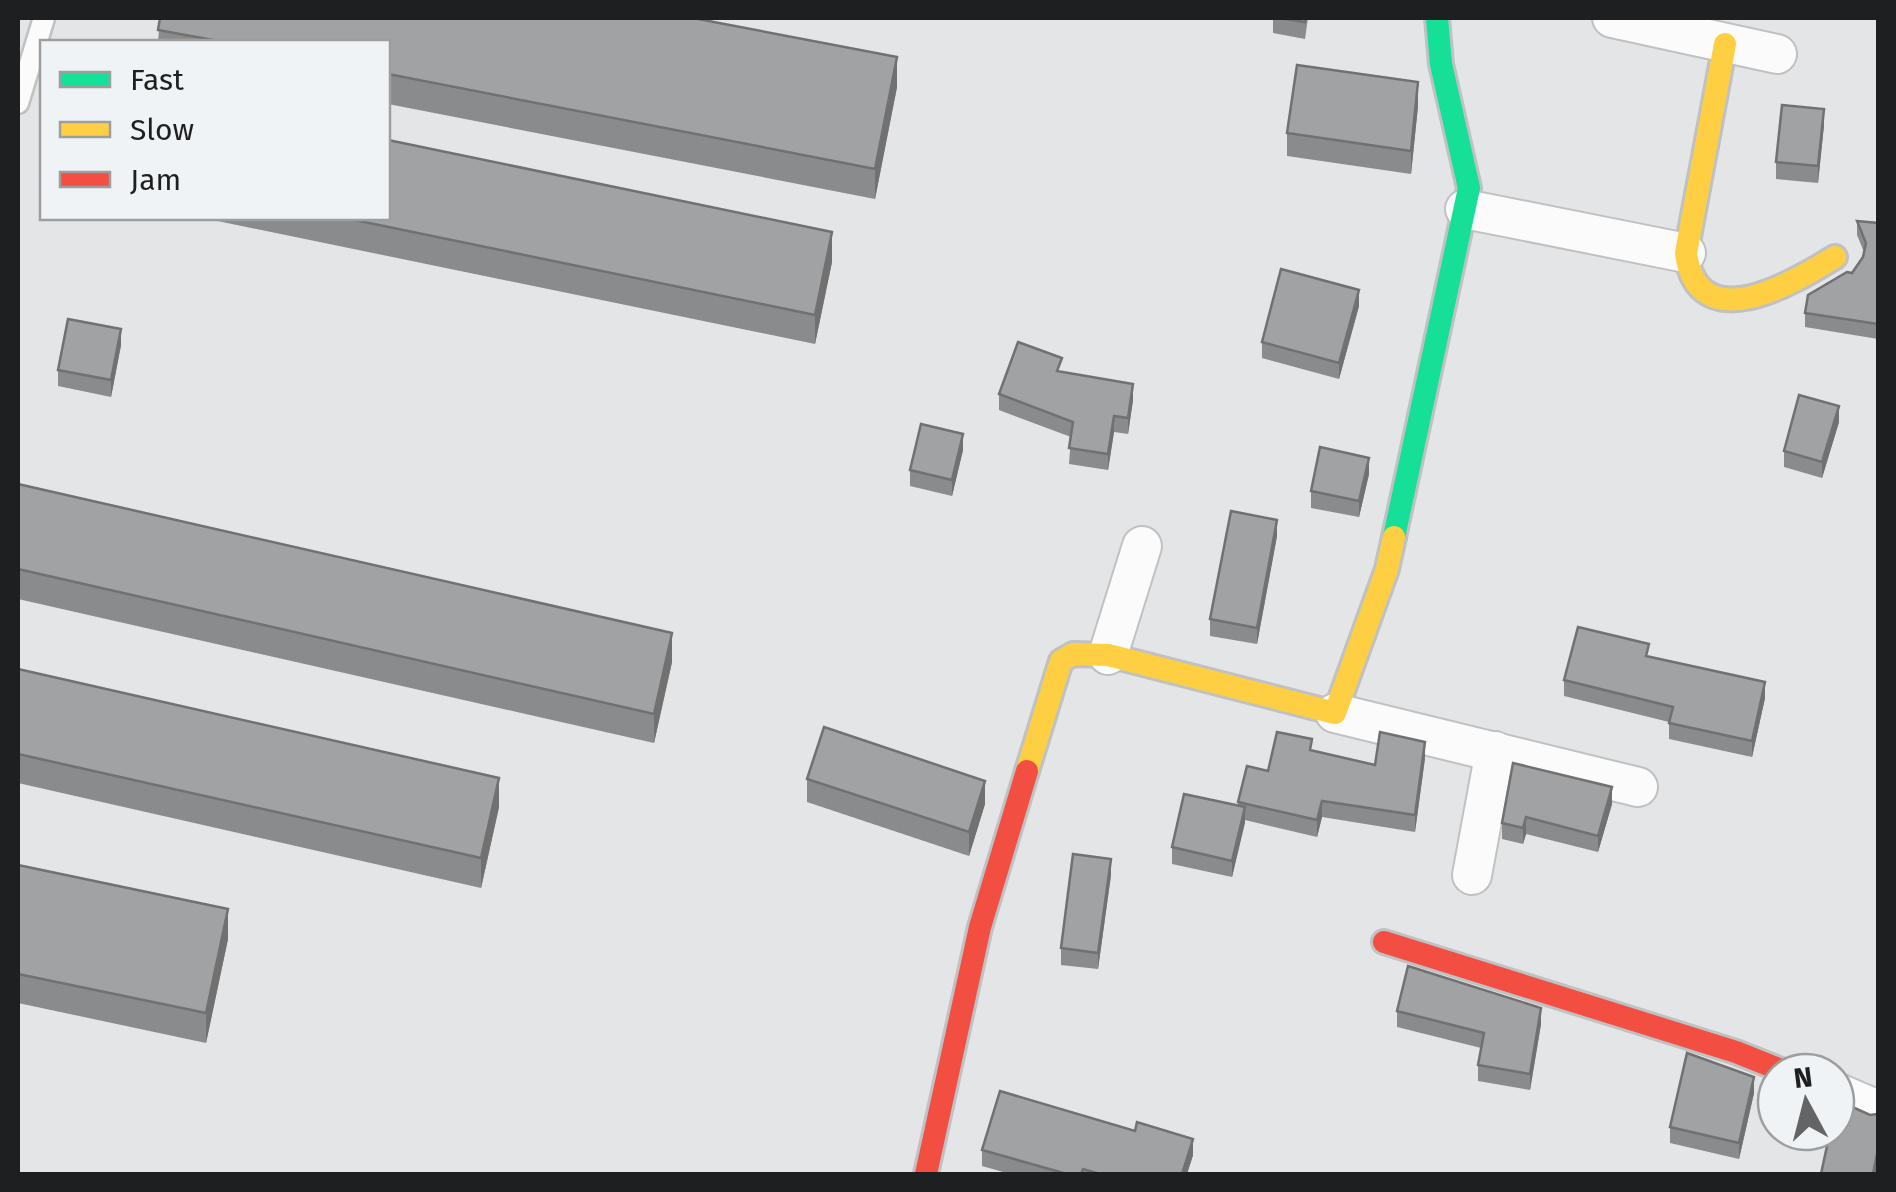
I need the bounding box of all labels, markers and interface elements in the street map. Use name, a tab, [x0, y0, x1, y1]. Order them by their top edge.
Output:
legend	[40, 40, 390, 220]
text: Fast	[130, 62, 184, 98]
text: Slow	[130, 112, 194, 148]
text: Jam	[130, 162, 181, 198]
north arrow	[1756, 1052, 1856, 1152]
text: N	[1792, 1060, 1814, 1095]

